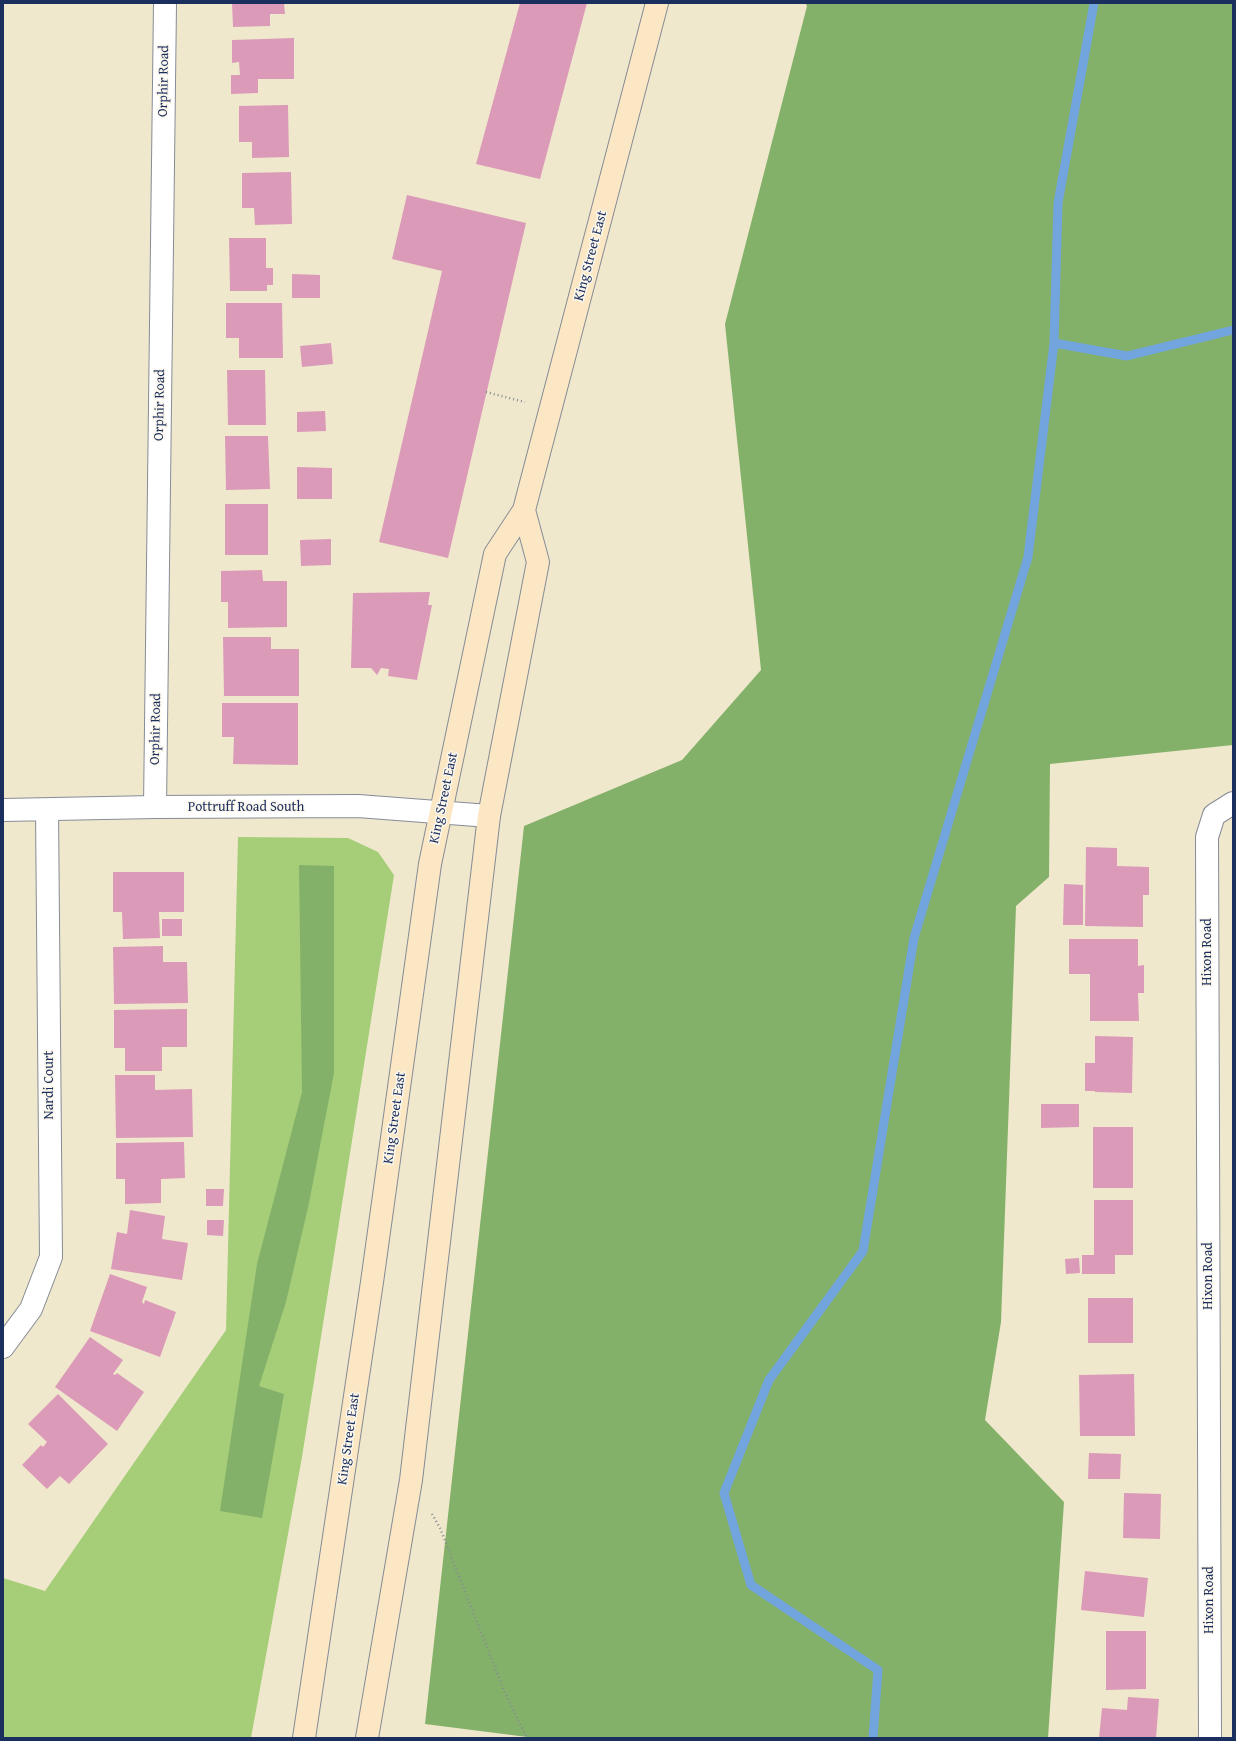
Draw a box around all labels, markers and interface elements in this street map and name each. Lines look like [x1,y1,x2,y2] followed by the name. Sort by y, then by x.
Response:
[155,45,173,117] street label: Orphir Road
[571,209,611,303] street label: King Street East
[151,369,169,441] street label: Orphir Road
[147,693,165,765] street label: Orphir Road
[426,751,462,845] street label: King Street East
[188,799,304,815] street label: Pottruff Road South
[1199,918,1215,986] street label: Hixon Road
[41,1051,57,1119] street label: Nardi Court
[380,1071,410,1165] street label: King Street East
[1200,1242,1216,1310] street label: Hixon Road
[334,1392,364,1486] street label: King Street East
[1201,1566,1217,1634] street label: Hixon Road

